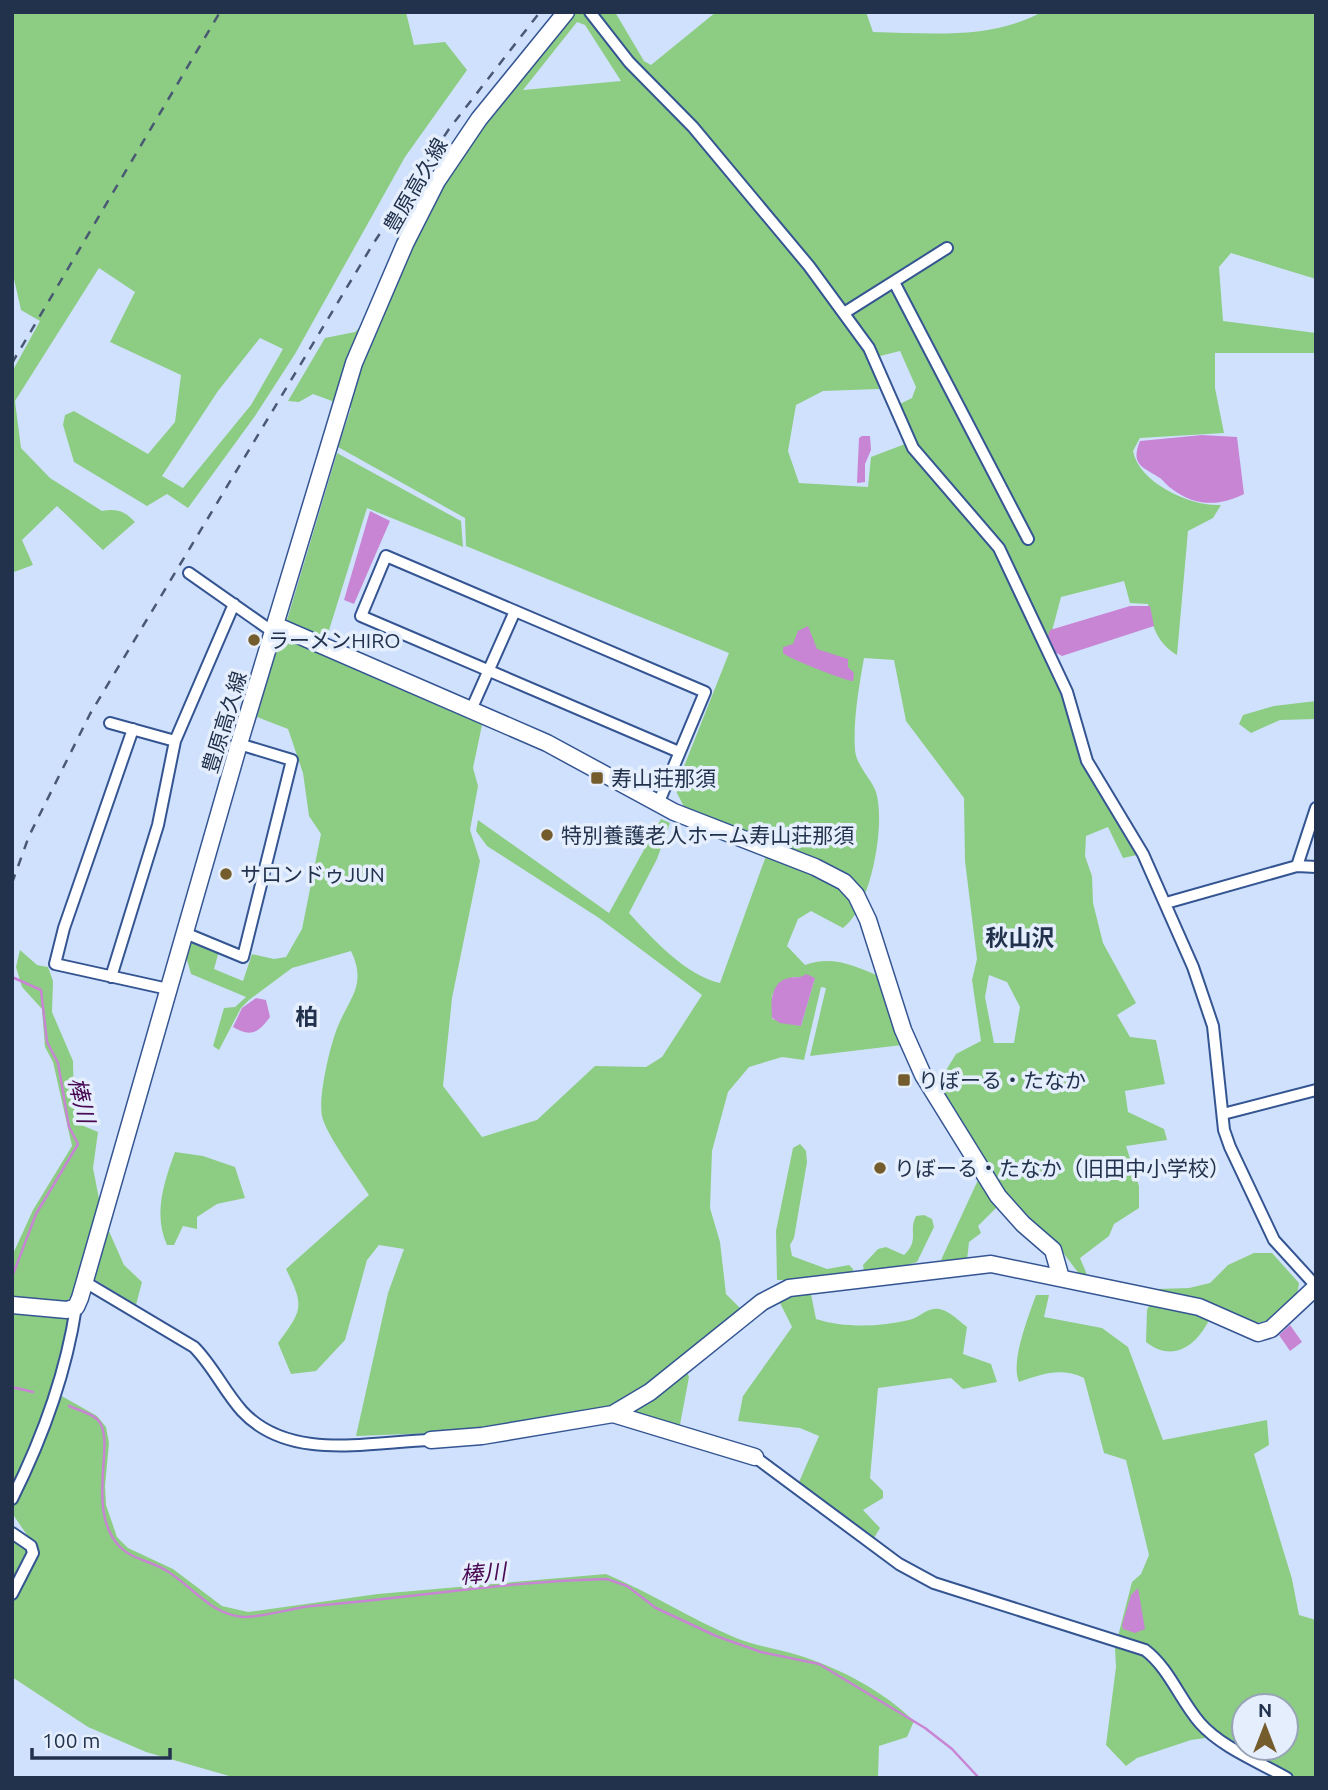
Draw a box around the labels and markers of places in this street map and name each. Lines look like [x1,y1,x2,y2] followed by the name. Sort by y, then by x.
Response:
[268,628,401,652] place label: ラーメンHIRO
[246,632,262,648] marker: ラーメンHIRO
[611,766,716,790] place label: 寿山荘那須
[589,770,605,786] marker: 寿山荘那須
[561,823,854,847] place label: 特別養護老人ホーム寿山荘那須
[539,827,555,843] marker: 特別養護老人ホーム寿山荘那須
[240,862,385,886] place label: サロンドゥJUN
[218,866,234,882] marker: サロンドゥJUN
[918,1068,1086,1092] place label: りぼーる・たなか
[896,1072,912,1088] marker: りぼーる・たなか
[894,1156,1230,1180] place label: りぼーる・たなか（旧田中小学校）
[872,1160,888,1176] marker: りぼーる・たなか（旧田中小学校）

